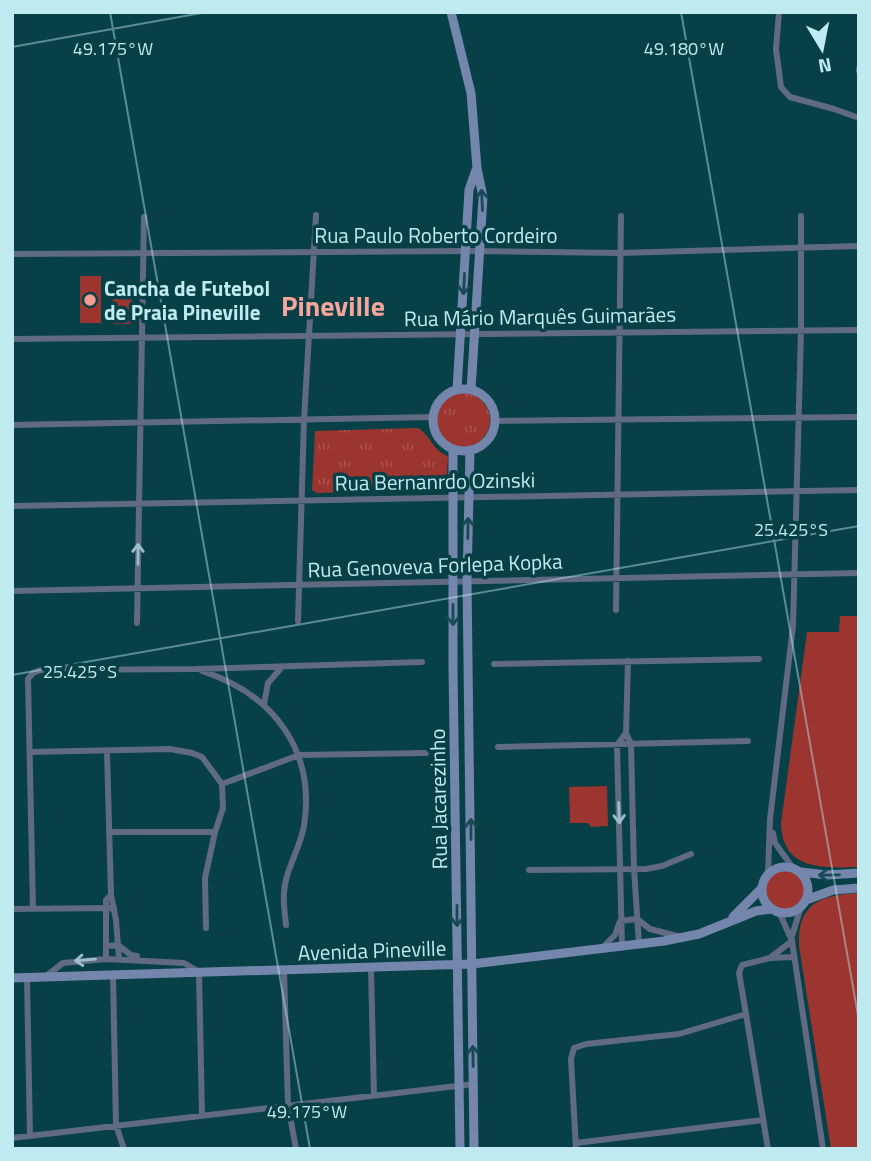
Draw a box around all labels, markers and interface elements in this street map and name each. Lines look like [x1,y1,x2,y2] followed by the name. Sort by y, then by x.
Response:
[787,14,857,84] north arrow
[73,35,153,62] text: 49.175°W
[644,35,724,62] text: 49.180°W
[816,51,834,82] text: N
[475,189,488,212] one-way arrow
[314,219,558,251] street label: Rua Paulo Roberto Cordeiro
[104,272,270,328] place label: Cancha de Futebol de Praia Pineville
[457,272,470,295] one-way arrow
[281,284,385,327] district label: Pineville
[82,292,98,308] marker: Cancha de Futebol de Praia Pineville
[404,298,676,334] street label: Rua Mário Marquês Guimarães
[334,463,536,499] street label: Rua Bernanrdo Ozinski
[461,516,475,539] one-way arrow
[754,516,828,543] text: 25.425°S
[131,543,145,566] one-way arrow
[307,545,564,585] street label: Rua Genoveva Forlepa Kopka
[446,603,460,626] one-way arrow
[43,658,117,685] text: 25.425°S
[421,728,455,870] street label: Rua Jacarezinho
[612,801,626,824] one-way arrow
[464,817,478,840] one-way arrow
[818,868,841,881] one-way arrow
[450,904,464,927] one-way arrow
[297,931,447,969] street label: Avenida Pineville
[74,954,97,967] one-way arrow
[467,1045,480,1068] one-way arrow
[267,1098,347,1125] text: 49.175°W

